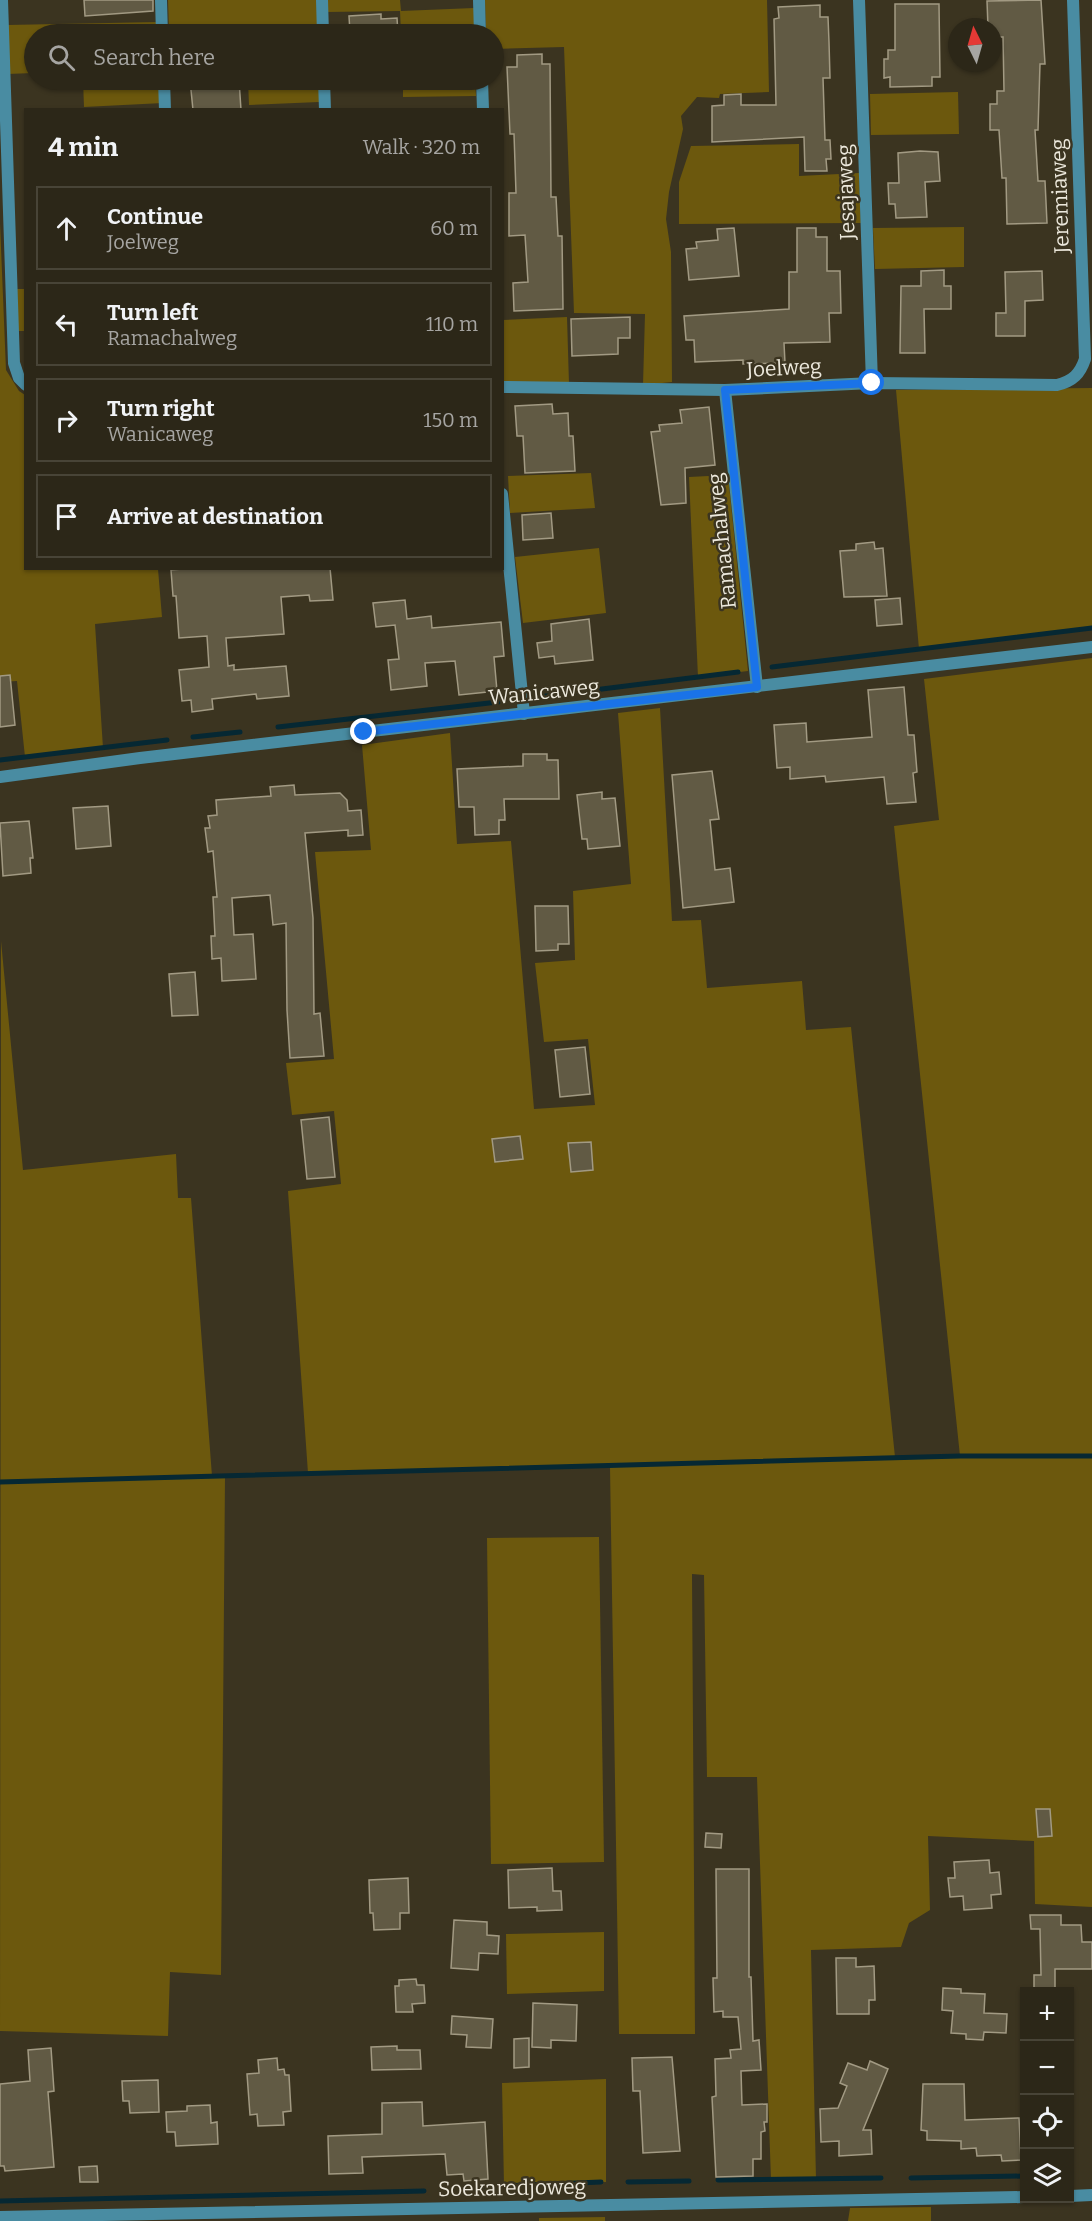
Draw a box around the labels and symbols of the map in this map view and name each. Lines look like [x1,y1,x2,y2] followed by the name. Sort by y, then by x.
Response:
[948,18,1002,72] north arrow
[1045,138,1075,255] street label: Jeremiaweg
[831,143,861,241] street label: Jesajaweg
[745,353,823,383] street label: Joelweg
[858,369,884,395] route start
[702,471,742,610] street label: Ramachalweg
[487,673,601,711] street label: Wanicaweg
[350,718,376,744] route end
[438,2174,587,2202] street label: Soekaredjoweg

